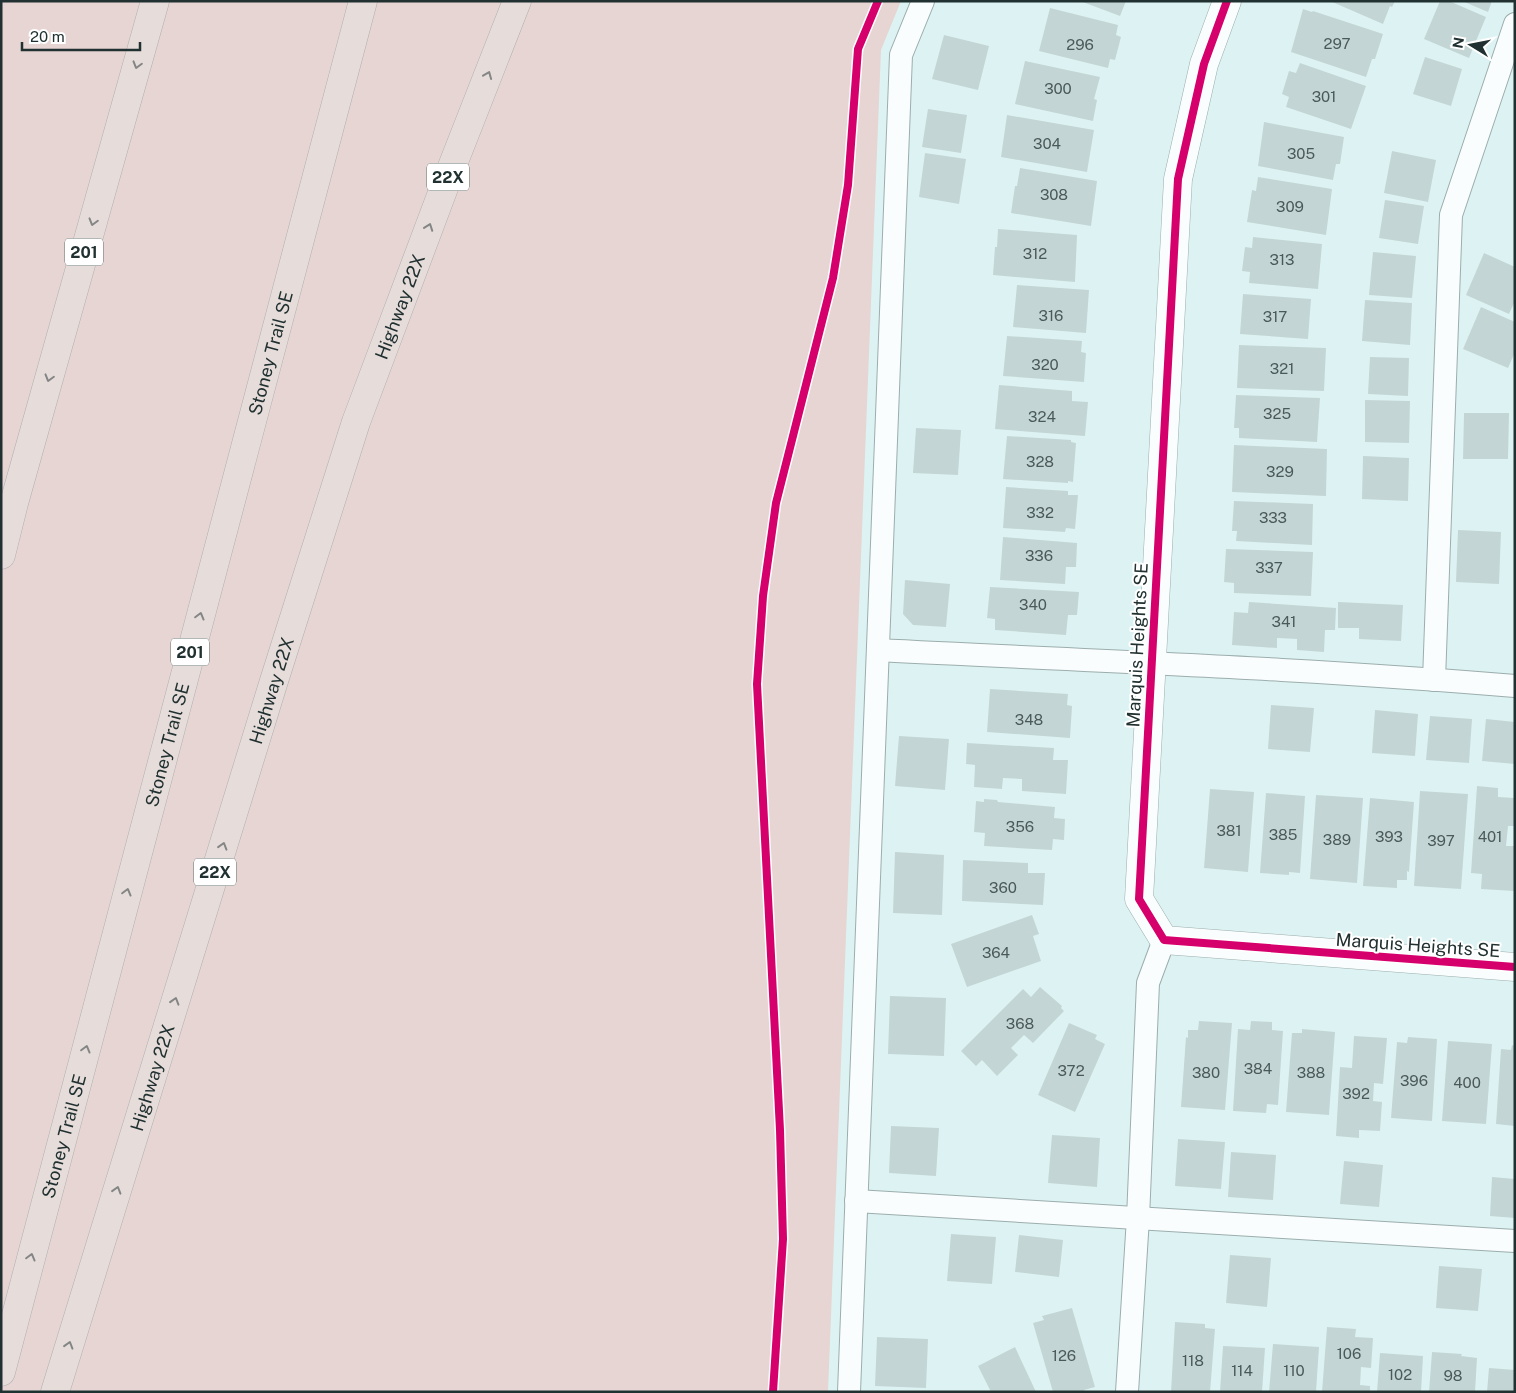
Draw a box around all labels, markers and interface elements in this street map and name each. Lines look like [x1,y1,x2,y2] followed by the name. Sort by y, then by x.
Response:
[22,20,140,52] scale bar
[1446,20,1496,70] north arrow
[30,28,65,45] text: 20 m
[1323,35,1351,52] house number: 297
[1066,36,1094,53] house number: 296
[1449,36,1467,50] text: N
[132,60,142,69] one-way arrow
[482,71,492,80] one-way arrow
[1044,80,1072,97] house number: 300
[1312,88,1336,105] house number: 301
[1033,135,1061,152] house number: 304
[1287,145,1315,162] house number: 305
[427,163,469,190] road number: 22X
[1040,186,1068,203] house number: 308
[1276,198,1304,215] house number: 309
[88,217,99,226] one-way arrow
[423,223,433,232] one-way arrow
[65,238,103,266] road number: 201
[1023,245,1047,262] house number: 312
[370,251,429,362] street label: Highway 22X
[1269,251,1295,268] house number: 313
[244,289,297,417] street label: Stoney Trail SE
[1039,307,1063,324] house number: 316
[1263,308,1287,325] house number: 317
[1031,356,1059,373] house number: 320
[1270,360,1294,377] house number: 321
[44,374,55,382] one-way arrow
[1263,405,1291,422] house number: 325
[1028,408,1056,425] house number: 324
[1026,453,1054,470] house number: 328
[1266,463,1294,480] house number: 329
[1026,504,1054,521] house number: 332
[1259,509,1287,526] house number: 333
[1025,547,1053,564] house number: 336
[1255,559,1283,576] house number: 337
[1122,562,1152,728] street label: Marquis Heights SE
[1019,596,1047,613] house number: 340
[194,612,205,621] one-way arrow
[1272,613,1296,630] house number: 341
[245,634,298,747] street label: Highway 22X
[171,638,209,666] road number: 201
[140,680,193,809] street label: Stoney Trail SE
[1015,711,1043,728] house number: 348
[1006,818,1034,835] house number: 356
[1216,822,1242,839] house number: 381
[1269,826,1297,843] house number: 385
[1375,828,1403,845] house number: 393
[1478,828,1502,845] house number: 401
[1323,831,1351,848] house number: 389
[1427,832,1455,849] house number: 397
[217,842,227,850] one-way arrow
[194,859,236,886] road number: 22X
[989,879,1017,896] house number: 360
[121,887,132,896] one-way arrow
[1335,929,1501,961] street label: Marquis Heights SE
[982,944,1010,961] house number: 364
[169,997,179,1006] one-way arrow
[1006,1015,1034,1032] house number: 368
[125,1022,178,1134] street label: Highway 22X
[80,1045,90,1054] one-way arrow
[1244,1060,1272,1077] house number: 384
[1057,1062,1085,1079] house number: 372
[1192,1064,1220,1081] house number: 380
[1297,1064,1325,1081] house number: 388
[37,1072,90,1200] street label: Stoney Trail SE
[1400,1072,1428,1089] house number: 396
[1453,1074,1481,1091] house number: 400
[1342,1085,1370,1102] house number: 392
[111,1186,121,1194] one-way arrow
[25,1253,35,1261] one-way arrow
[63,1341,73,1350] one-way arrow
[1337,1345,1361,1362] house number: 106
[1052,1347,1076,1364] house number: 126
[1182,1352,1204,1369] house number: 118
[1231,1362,1253,1379] house number: 114
[1283,1362,1305,1379] house number: 110
[1388,1366,1412,1383] house number: 102
[1444,1367,1462,1384] house number: 98

